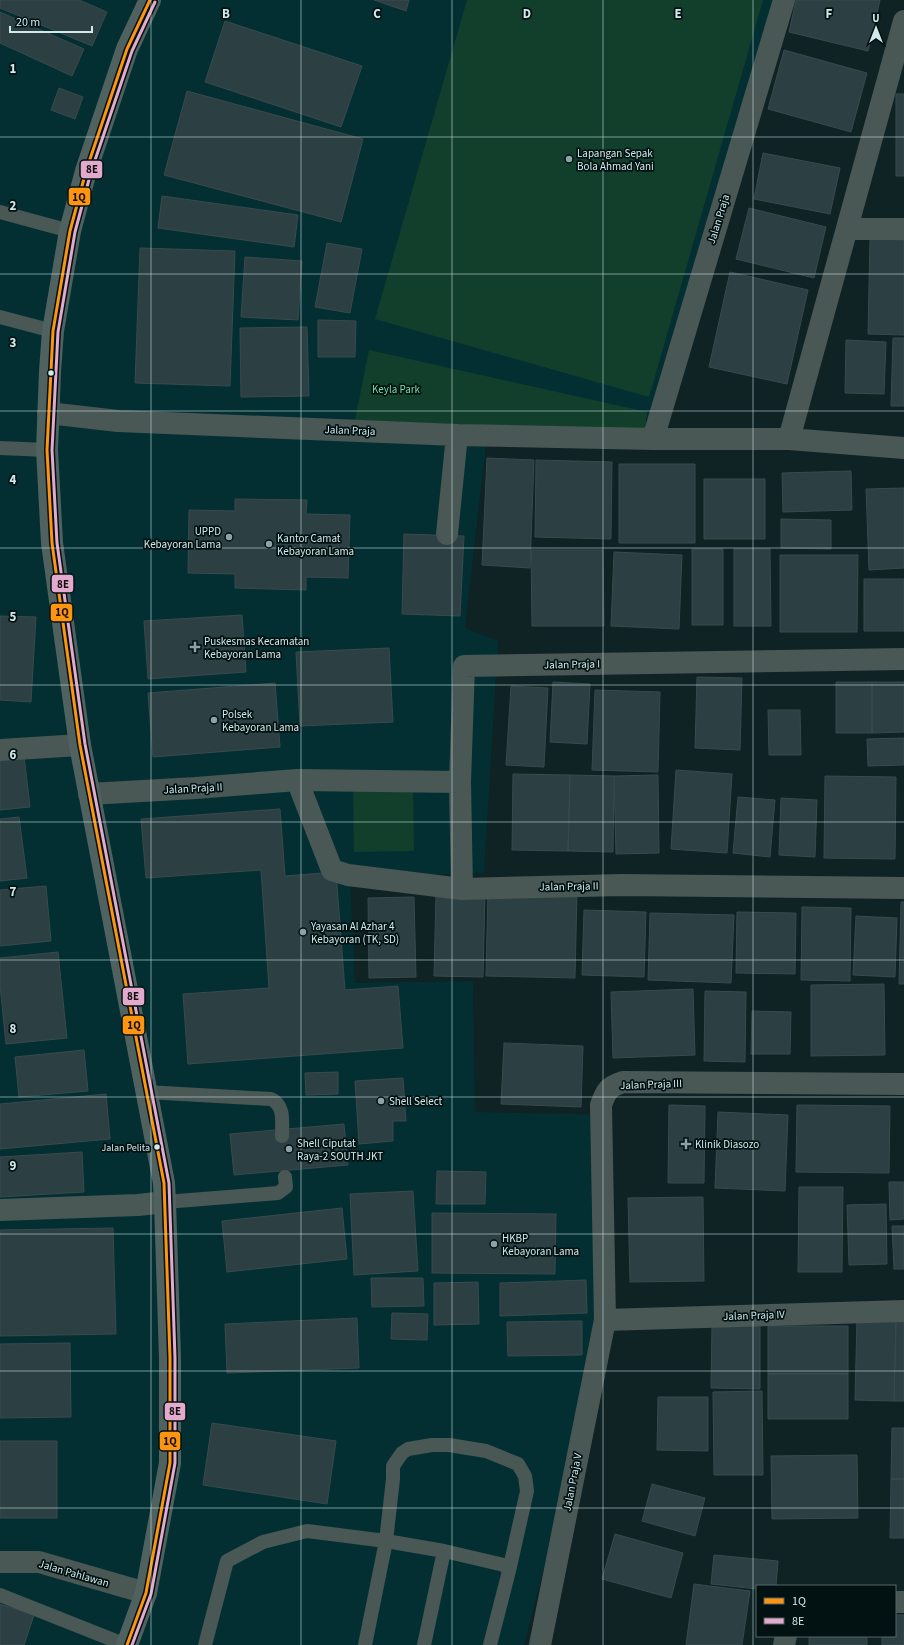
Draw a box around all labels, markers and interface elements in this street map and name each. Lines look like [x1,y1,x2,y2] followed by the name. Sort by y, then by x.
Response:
[222,5,230,23] text: B
[373,5,381,23] text: C
[523,5,531,23] text: D
[674,5,682,23] text: E
[826,5,833,23] text: F
[10,8,92,34] scale bar
[856,8,896,48] north arrow
[872,11,880,26] text: U
[16,14,40,31] text: 20 m
[10,60,17,78] text: 1
[577,146,654,174] place label: Lapangan Sepak Bola Ahmad Yani
[564,154,574,164] marker: Lapangan Sepak Bola Ahmad Yani
[80,160,103,179] line badge: 8E
[86,162,98,177] text: 8E
[68,187,91,206] line badge: 1Q
[72,190,86,205] text: 1Q
[704,193,733,246] street label: Jalan Praja
[10,197,17,215] text: 2
[10,334,17,352] text: 3
[46,368,56,378] unlabelled marker
[372,382,421,397] park label: Keyla Park
[324,422,376,439] street label: Jalan Praja
[10,471,17,489] text: 4
[144,524,221,552] place label: UPPD Kebayoran Lama
[277,531,354,559] place label: Kantor Camat Kebayoran Lama
[224,532,234,542] marker: UPPD Kebayoran Lama
[264,539,274,549] marker: Kantor Camat Kebayoran Lama
[51,574,74,593] line badge: 8E
[57,577,69,592] text: 8E
[50,603,73,622] line badge: 1Q
[55,605,69,620] text: 1Q
[10,608,17,626] text: 5
[204,634,309,662] place label: Puskesmas Kecamatan Kebayoran Lama
[189,641,201,653] marker: Puskesmas Kecamatan Kebayoran Lama
[544,657,600,672] street label: Jalan Praja I
[222,707,299,735] place label: Polsek Kebayoran Lama
[209,715,219,725] marker: Polsek Kebayoran Lama
[10,746,17,764] text: 6
[163,779,223,798] street label: Jalan Praja II
[539,878,599,895] street label: Jalan Praja II
[10,883,17,901] text: 7
[310,919,399,947] place label: Yayasan Al Azhar 4 Kebayoran (TK, SD)
[298,927,308,937] marker: Yayasan Al Azhar 4 Kebayoran (TK, SD)
[122,987,145,1006] line badge: 8E
[127,989,139,1004] text: 8E
[122,1015,145,1035] line badge: 1Q
[127,1018,141,1033] text: 1Q
[10,1020,17,1038] text: 8
[620,1076,682,1093] street label: Jalan Praja III
[389,1094,443,1109] place label: Shell Select
[376,1096,386,1106] marker: Shell Select
[297,1136,383,1164] place label: Shell Ciputat Raya-2 SOUTH JKT
[695,1137,759,1152] place label: Klinik Diasozo
[680,1138,692,1150] marker: Klinik Diasozo
[102,1141,150,1155] place label: Jalan Pelita
[152,1142,162,1152] marker: Jalan Pelita
[284,1144,294,1154] marker: Shell Ciputat Raya-2 SOUTH JKT
[10,1157,17,1175] text: 9
[502,1231,579,1259] place label: HKBP Kebayoran Lama
[489,1239,499,1249] marker: HKBP Kebayoran Lama
[723,1307,785,1324] street label: Jalan Praja IV
[164,1402,186,1421] line badge: 8E
[169,1404,181,1419] text: 8E
[159,1431,181,1451] line badge: 1Q
[163,1434,177,1449] text: 1Q
[560,1451,586,1512] street label: Jalan Praja V
[37,1556,111,1591] street label: Jalan Pahlawan
[756,1585,896,1637] legend
[792,1593,806,1610] text: 1Q
[792,1613,804,1630] text: 8E

